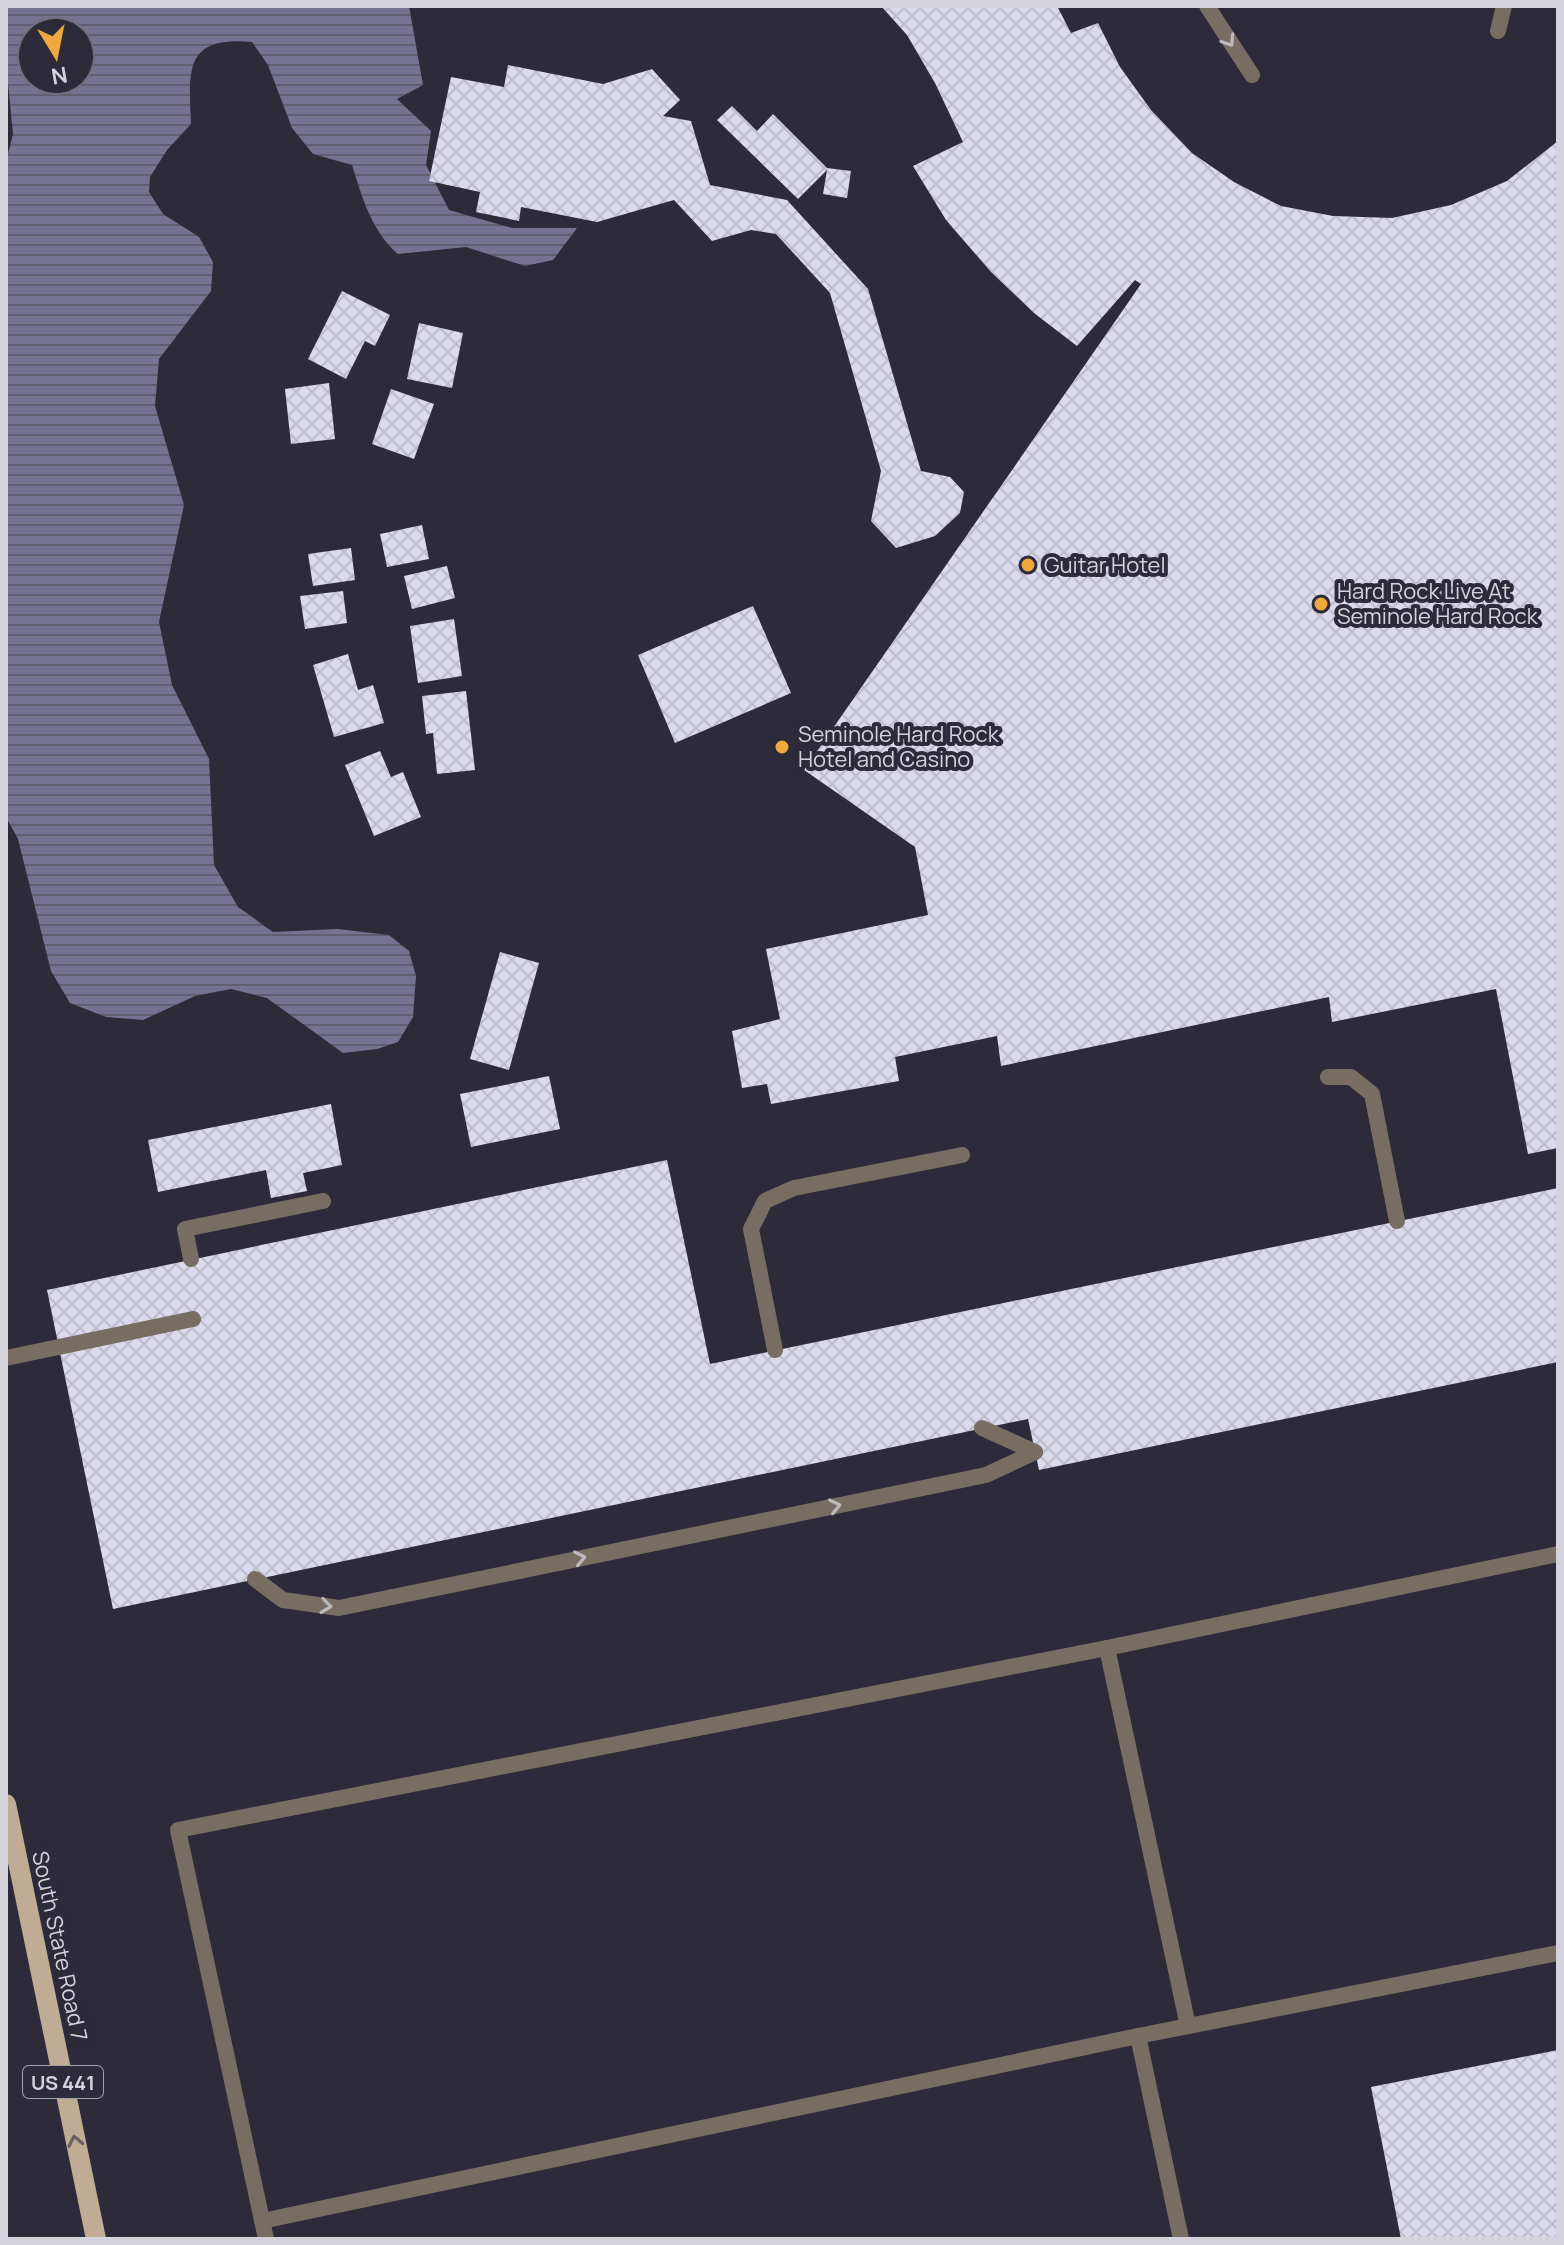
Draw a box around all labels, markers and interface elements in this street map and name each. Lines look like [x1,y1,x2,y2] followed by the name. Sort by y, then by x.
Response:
[16,16,96,96] north arrow
[1220,32,1235,47] one-way arrow
[49,60,70,92] text: N
[1044,550,1166,580] place label: Guitar Hotel
[1019,556,1037,574] marker: Guitar Hotel
[1337,576,1539,631] place label: Hard Rock Live At Seminole Hard Rock
[1312,595,1330,613] marker: Hard Rock Live At Seminole Hard Rock
[798,719,1000,774] place label: Seminole Hard Rock Hotel and Casino
[773,738,791,756] marker: Seminole Hard Rock Hotel and Casino
[828,1498,841,1515] one-way arrow
[573,1550,587,1567] one-way arrow
[319,1597,332,1614] one-way arrow
[25,1848,95,2044] street label: South State Road 7
[23,2066,103,2098] road number: US 441
[68,2135,85,2148] one-way arrow

